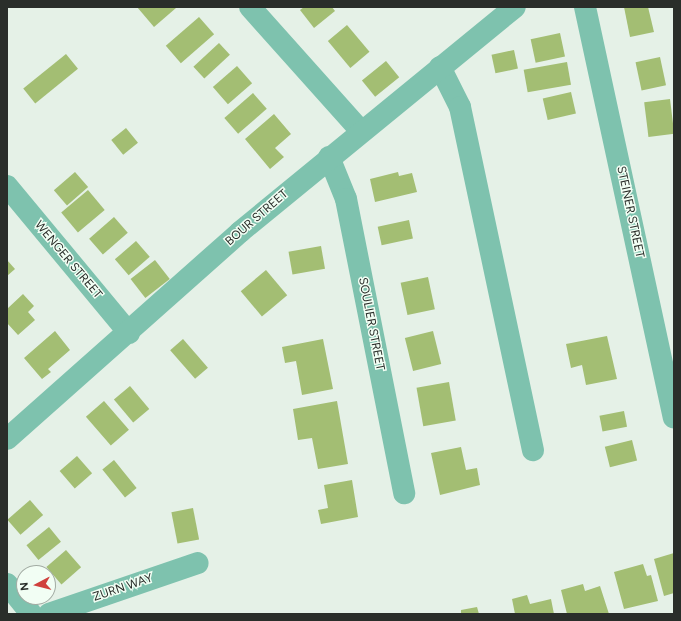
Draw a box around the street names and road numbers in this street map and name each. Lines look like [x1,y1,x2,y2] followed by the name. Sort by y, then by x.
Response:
[613,165,647,259] street label: STEINER STREET
[223,187,291,249] street label: BOUR STREET
[31,218,105,302] street label: WENGER STREET
[355,276,387,372] street label: SOULIER STREET
[91,571,155,605] street label: ZURN WAY

